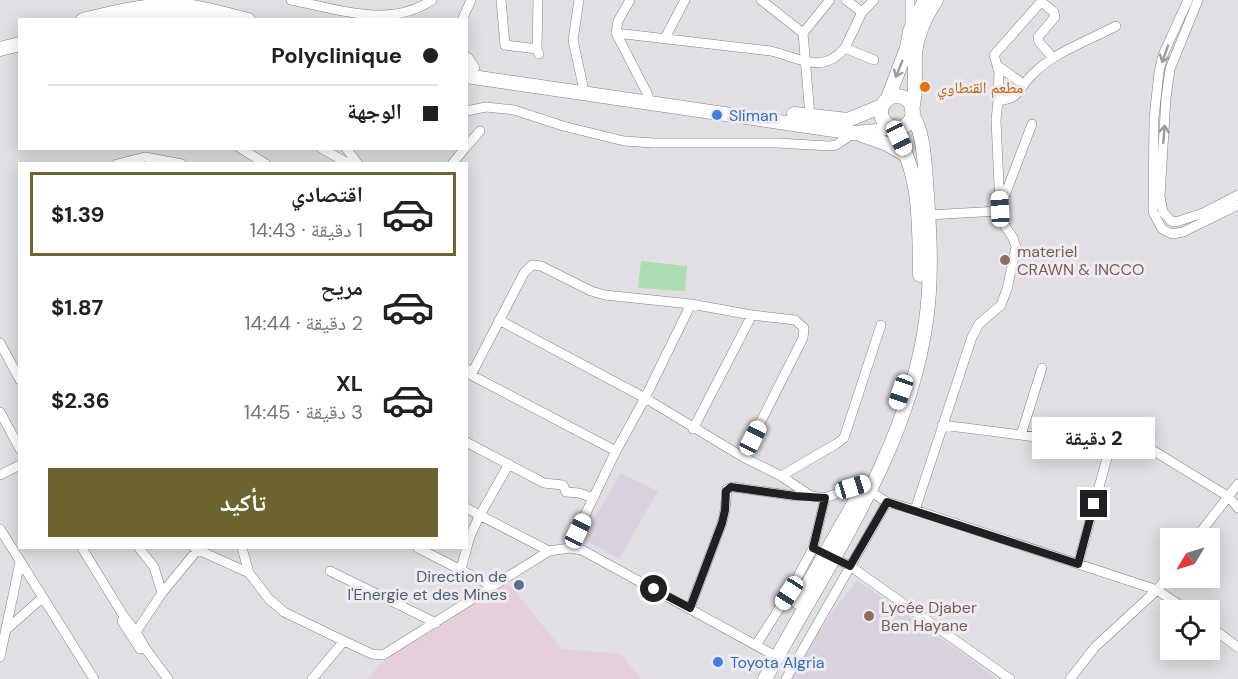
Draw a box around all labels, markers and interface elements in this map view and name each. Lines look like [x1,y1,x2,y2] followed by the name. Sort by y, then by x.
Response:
[271,41,402,70] text: Polyclinique
[1159,44,1170,63] one-way arrow
[893,59,904,78] one-way arrow
[937,77,1023,100] place label: مطعم القنطاوي
[918,80,932,94] marker: مطعم القنطاوي
[347,97,402,126] text: الوجهة
[729,105,778,126] place label: Sliman
[710,108,724,122] marker: Sliman
[883,118,915,158] car
[1158,125,1169,145] one-way arrow
[291,180,363,209] text: اقتصادي
[381,187,435,241] icon: car
[990,191,1010,227] car
[51,200,105,229] text: $1.39
[250,217,363,243] text: 1 دقيقة · 14:43
[1017,241,1144,280] place label: materiel CRAWN & INCCO
[998,253,1012,267] marker: materiel CRAWN & INCCO
[320,273,363,302] text: مريح
[381,280,435,334] icon: car
[51,293,103,322] text: $1.87
[244,310,363,336] text: 2 دقيقة · 14:44
[336,369,363,398] text: XL
[887,372,915,412] car
[381,373,435,427] icon: car
[51,386,110,415] text: $2.36
[244,399,363,425] text: 3 دقيقة · 14:45
[1032,417,1156,459] callout: 2 دقيقة
[737,418,769,458] car
[1064,425,1123,451] text: 2 دقيقة
[48,468,438,537] button: تأكيد
[833,473,873,501] car
[1080,490,1107,517] route end
[562,511,594,551] car
[1160,528,1220,588] north arrow
[1160,528,1220,660] map controls
[347,566,507,605] place label: Direction de l'Energie et des Mines
[772,573,806,613] car
[640,575,667,602] route start
[512,578,526,592] marker: Direction de l'Energie et des Mines
[881,597,977,636] place label: Lycée Djaber Ben Hayane
[1160,600,1220,660] button: locate
[862,609,876,623] marker: Lycée Djaber Ben Hayane
[730,652,825,673] place label: Toyota Algria
[711,655,725,669] marker: Toyota Algria

